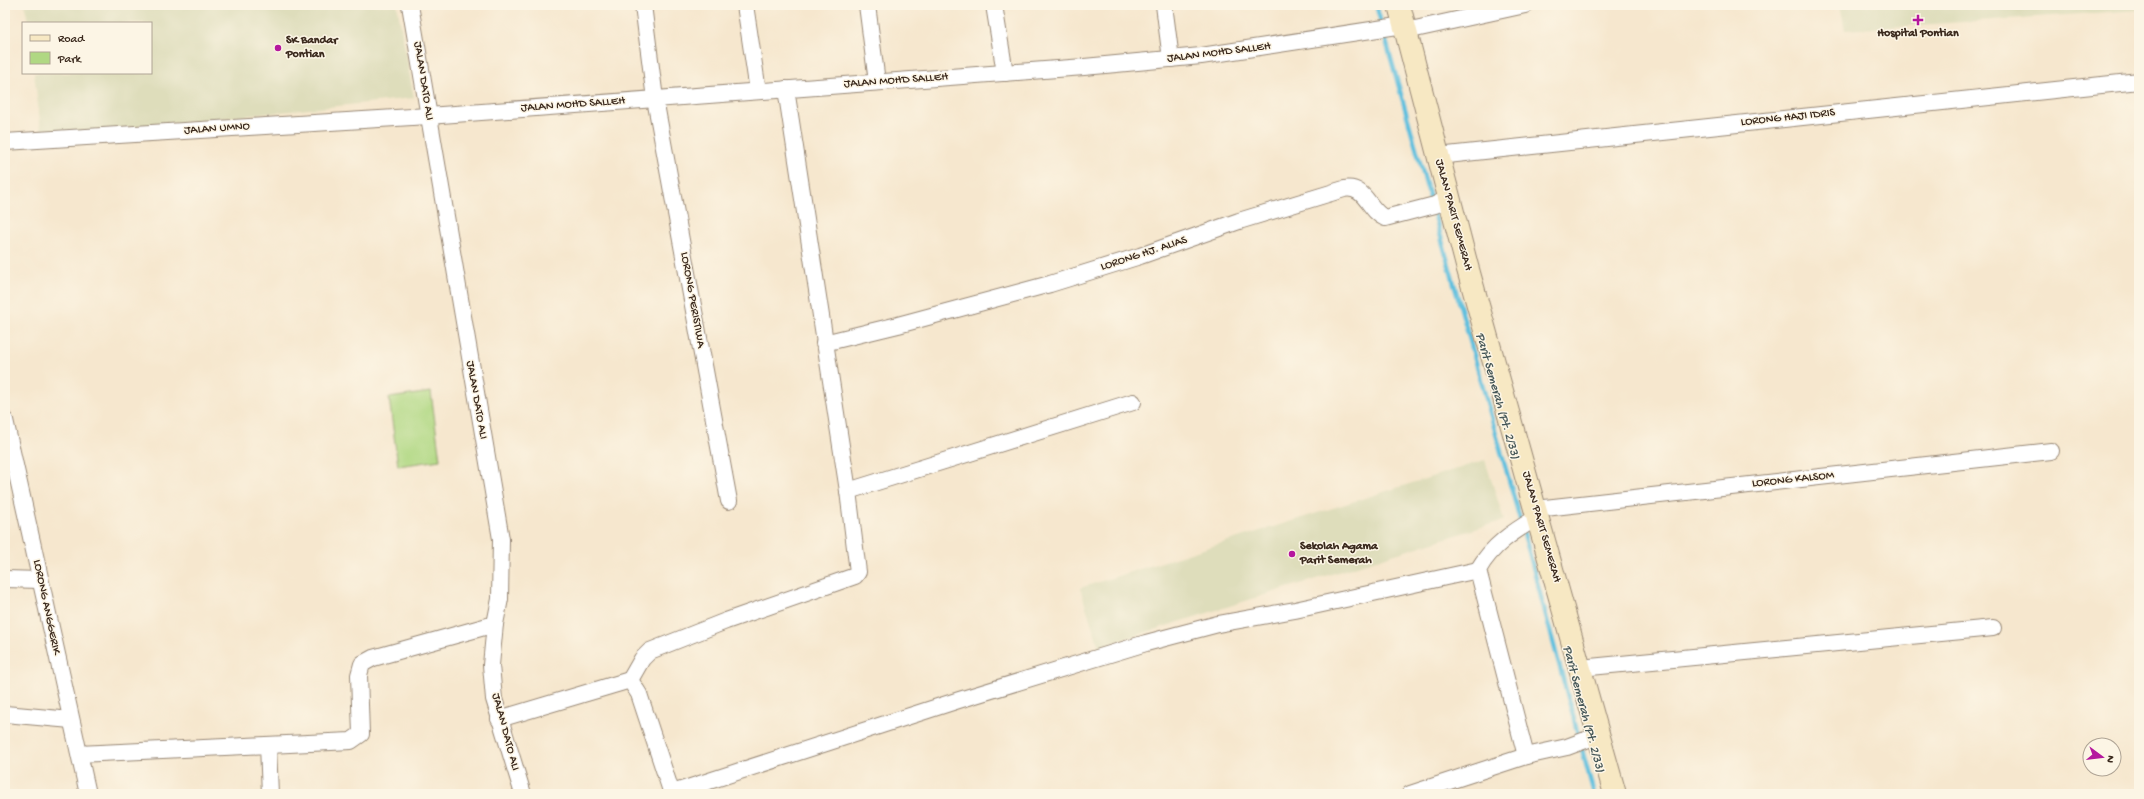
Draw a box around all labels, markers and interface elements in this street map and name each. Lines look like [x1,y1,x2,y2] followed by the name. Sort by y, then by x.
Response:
[1912,14,1924,26] marker: Hospital Pontian
[22,22,152,74] legend
[1877,27,1959,41] place label: Hospital Pontian
[58,33,85,47] text: Road
[285,34,339,62] place label: SK Bandar Pontian
[1166,40,1272,66] street label: JALAN MOHD SALLEH
[410,41,436,121] street label: JALAN DATO ALI
[273,43,283,53] marker: SK Bandar Pontian
[57,53,83,67] text: Park
[843,70,949,92] street label: JALAN MOHD SALLEH
[520,94,626,116] street label: JALAN MOHD SALLEH
[1740,106,1836,130] street label: LORONG HAJI IDRIS
[184,120,250,138] street label: JALAN UMNO
[1431,158,1475,272] street label: JALAN PARIT SEMERAH
[1099,233,1189,275] street label: LORONG HJ. ALIAS
[677,251,707,350] street label: LORONG PERISTIWA
[1472,331,1522,461] water label: Parit Semerah (Pt. 2/33)
[462,360,490,440] street label: JALAN DATO ALI
[1751,469,1835,491] street label: LORONG KALSOM
[1518,470,1564,584] street label: JALAN PARIT SEMERAH
[1299,540,1379,568] place label: Sekolah Agama Parit Semerah
[1287,549,1297,559] marker: Sekolah Agama Parit Semerah
[29,558,63,657] street label: LORONG ANGGERIK
[1559,644,1607,774] water label: Parit Semerah (Pt. 2/33)
[488,692,522,772] street label: JALAN DATO ALI
[2082,737,2122,777] north arrow
[2103,754,2116,764] text: N

